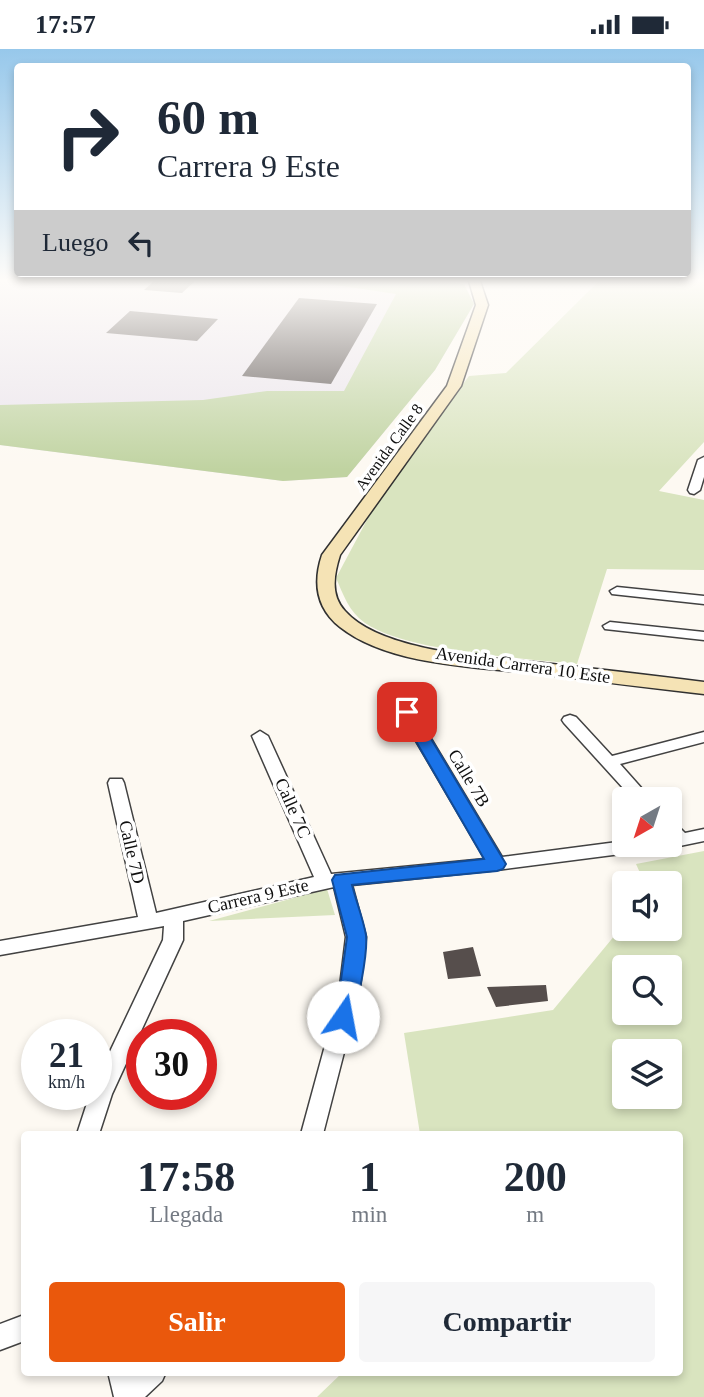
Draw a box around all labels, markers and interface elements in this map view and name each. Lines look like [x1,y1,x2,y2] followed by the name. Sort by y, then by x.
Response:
[35,10,96,39] text: 17:57
[157,90,259,145] text: 60 m
[42,91,133,182] icon: right
[157,148,340,184] text: Carrera 9 Este
[122,224,160,262] icon: left
[42,228,108,257] text: Luego
[352,400,426,494] street label: Avenida Calle 8
[434,643,612,687] street label: Avenida Carrera 10 Este
[377,682,437,742] pin
[388,693,426,731] icon: arrive
[444,746,494,810] street label: Calle 7B
[271,775,315,841] street label: Calle 7C
[612,787,682,857] north arrow
[612,787,682,1109] map controls
[115,818,149,886] street label: Calle 7D
[612,871,682,941] button: sound
[206,875,310,917] street label: Carrera 9 Este
[612,955,682,1025] button: search
[306,980,380,1054] position arrow
[126,1019,217,1110] speed limit sign: 30
[49,1036,84,1075] text: 21
[612,1039,682,1109] button: layers
[48,1072,85,1092] text: km/h
[137,1154,235,1200] text: 17:58
[359,1154,380,1200] text: 1
[504,1154,567,1200] text: 200
[149,1202,223,1227] text: Llegada
[352,1202,387,1227] text: min
[526,1202,544,1227] text: m
[49,1282,345,1362] button: Salir
[359,1282,655,1362] button: Compartir

